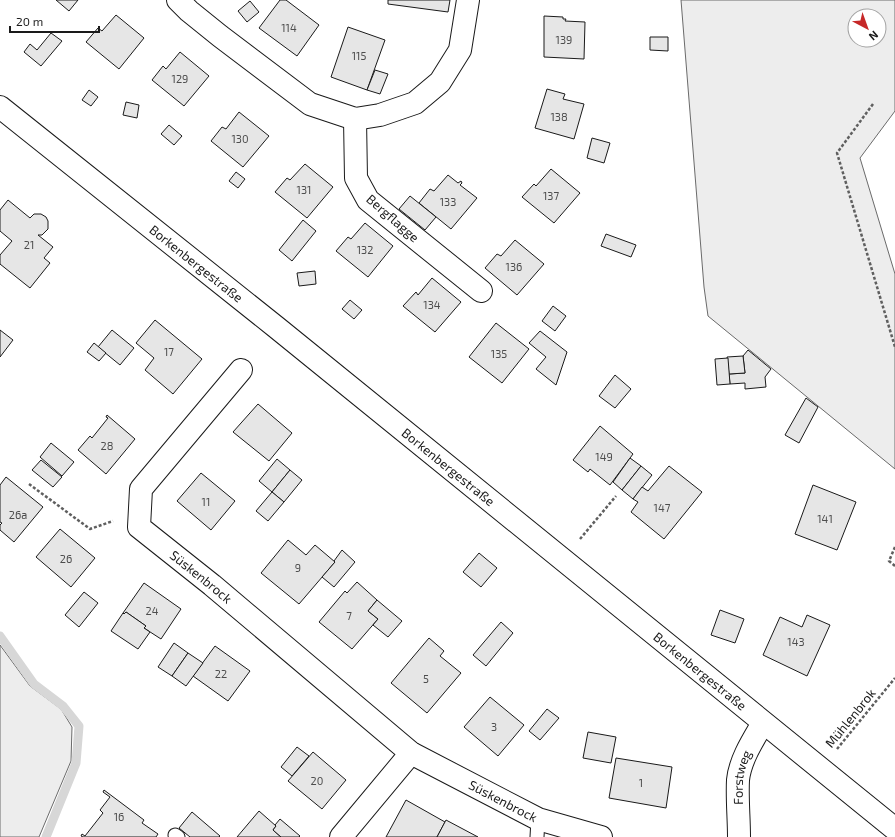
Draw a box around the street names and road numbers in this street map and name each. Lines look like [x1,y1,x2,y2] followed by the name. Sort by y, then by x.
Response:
[363,191,423,245] street label: Bergflagge
[146,221,246,306] street label: Borkenbergestraße
[399,424,498,509] street label: Borkenbergestraße
[167,547,236,607] street label: Süskenbrock
[650,628,750,713] street label: Borkenbergestraße
[821,685,879,751] street label: Mühlenbrok
[730,747,755,805] street label: Forstweg
[466,776,541,825] street label: Süskenbrock

